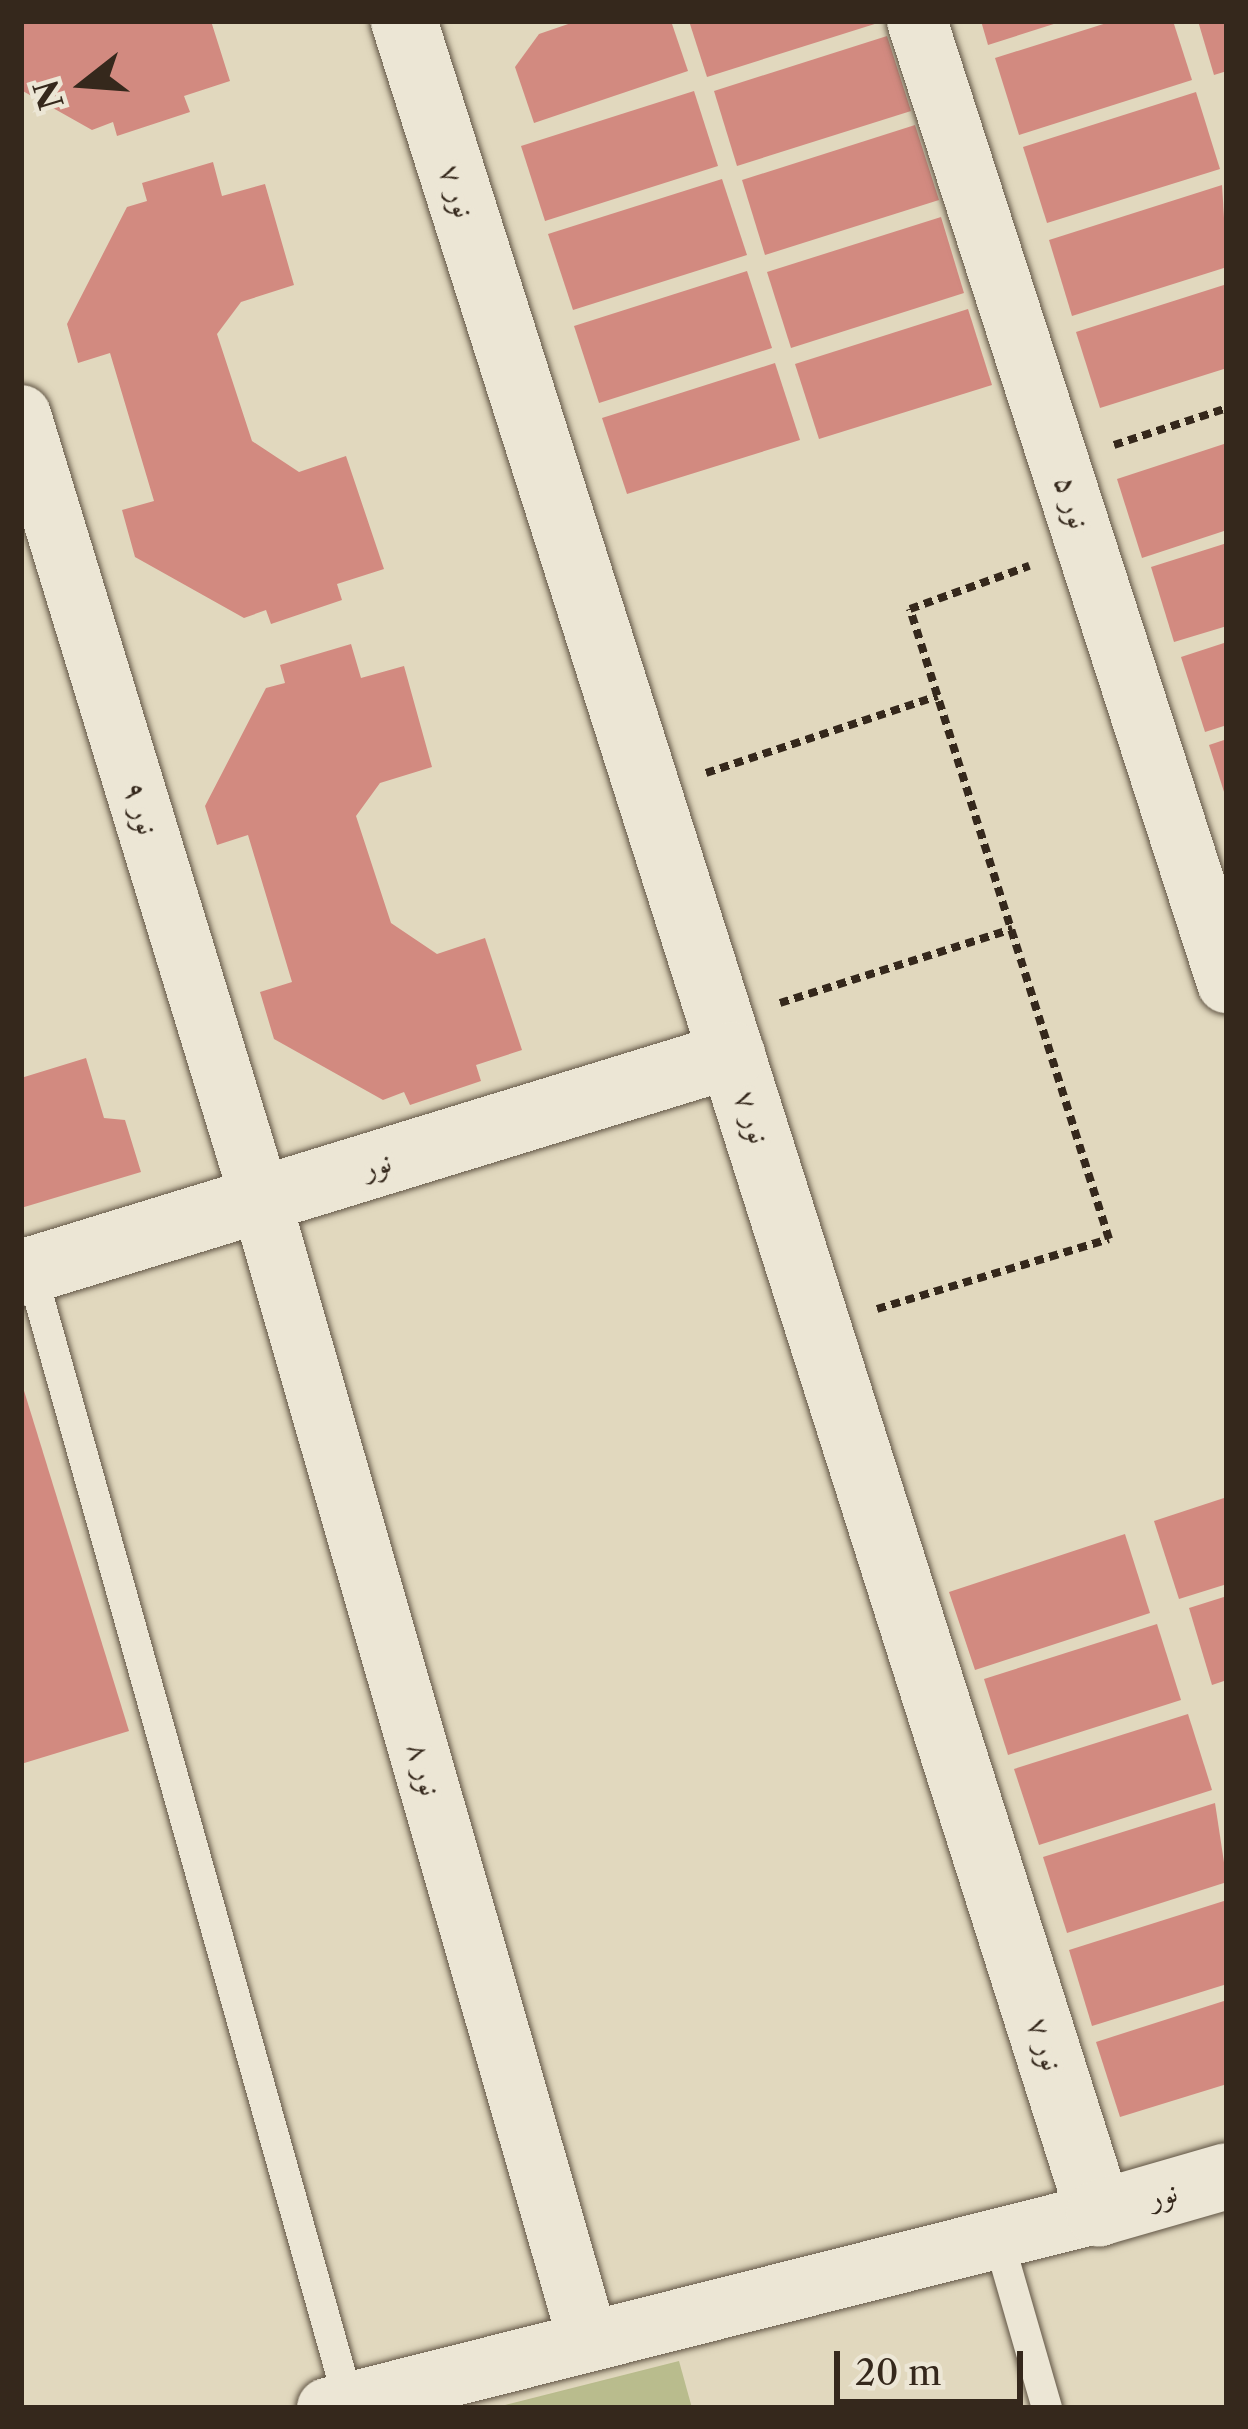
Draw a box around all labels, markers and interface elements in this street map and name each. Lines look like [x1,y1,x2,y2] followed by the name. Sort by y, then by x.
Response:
[24,24,144,144] north arrow
[25,75,73,114] text: N
[432,160,482,222] street label: نور ۷
[1047,471,1097,533] street label: نور ۵
[116,777,166,839] street label: نور ۹
[727,1086,777,1148] street label: نور ۷
[358,1144,396,1186] street label: نور
[399,1738,449,1800] street label: نور ۸
[1020,2013,1070,2075] street label: نور ۷
[1145,2174,1181,2216] street label: نور
[840,2327,1029,2401] scale bar
[855,2350,942,2394] text: 20 m

